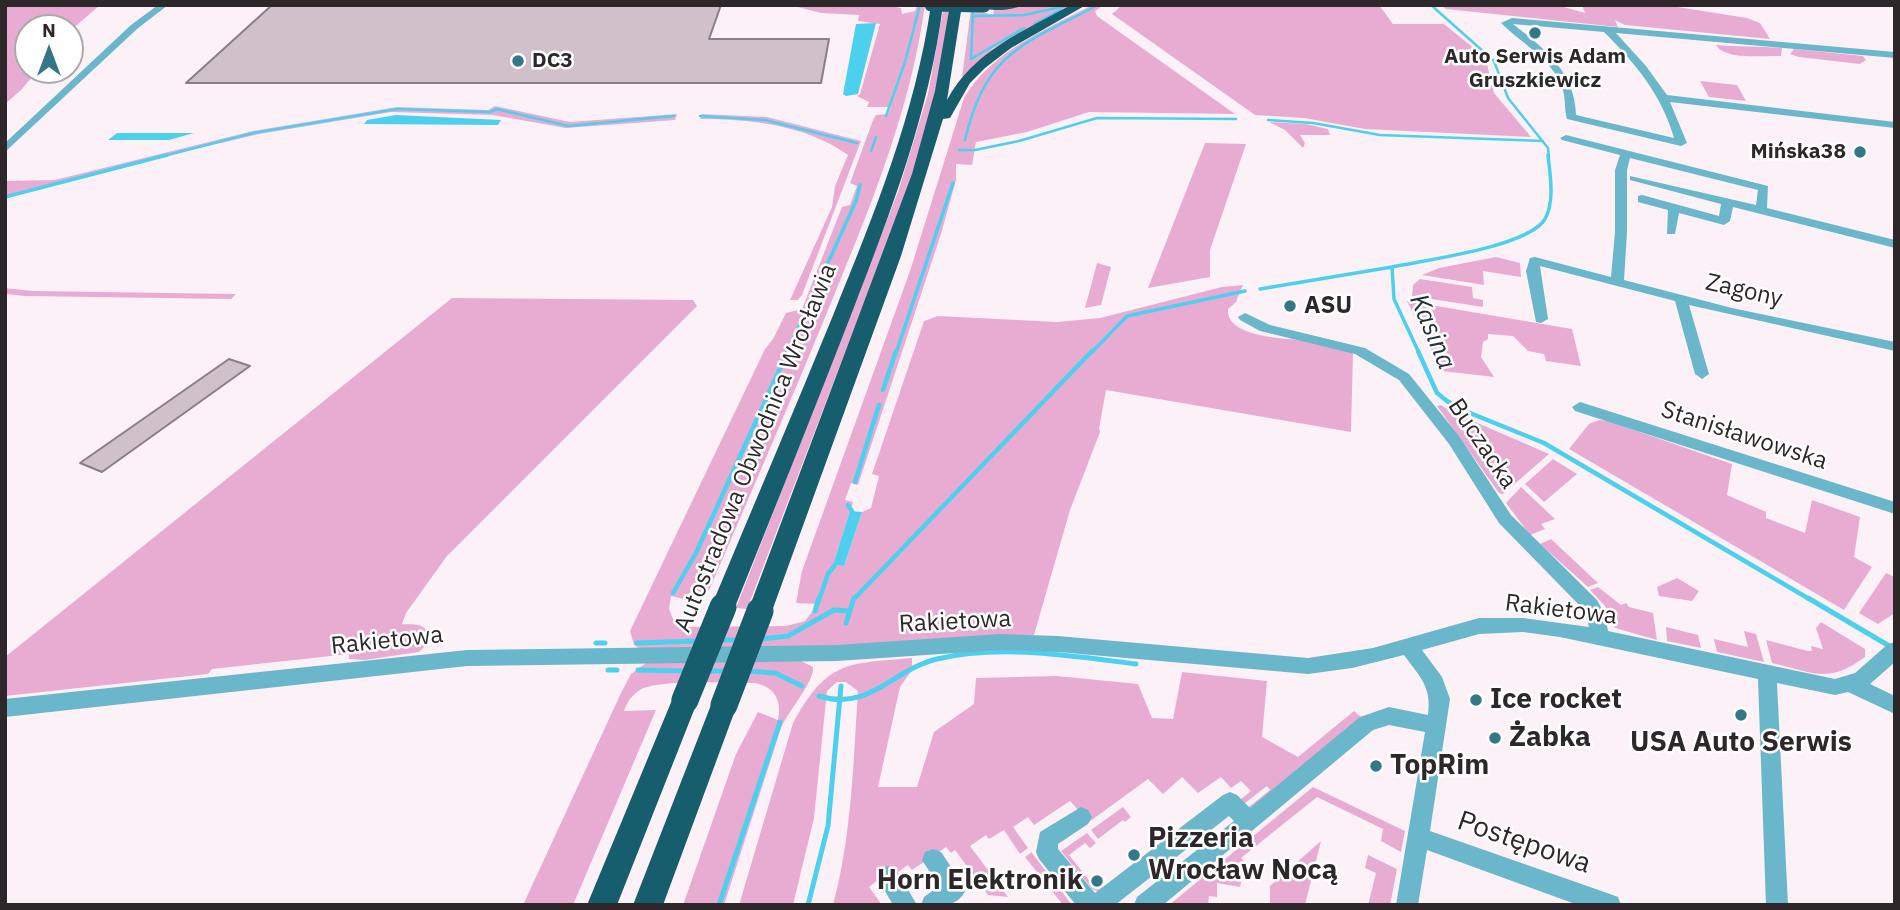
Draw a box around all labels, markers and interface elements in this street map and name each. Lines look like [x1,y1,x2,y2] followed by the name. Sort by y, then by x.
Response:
[14,14,84,84] north arrow
[42,18,56,42] text: N
[1527,25,1543,41] marker: Auto Serwis Adam Gruszkiewicz
[1444,44,1626,94] place label: Auto Serwis Adam Gruszkiewicz
[532,48,573,74] place label: DC3
[510,53,526,69] marker: DC3
[1750,139,1846,165] place label: Mińska38
[1852,144,1868,160] marker: Mińska38
[669,260,843,636] street label: Autostradowa Obwodnica Wrocławia
[1703,268,1785,314] street label: Zagony
[1402,290,1462,374] water label: Kasina
[1304,292,1352,320] place label: ASU
[1282,298,1298,314] marker: ASU
[1441,393,1523,495] street label: Buczacka
[1657,396,1831,476] street label: Stanisławowska
[1503,589,1619,631] street label: Rakietowa
[898,605,1012,639] street label: Rakietowa
[330,621,444,661] street label: Rakietowa
[1490,683,1622,717] place label: Ice rocket
[1468,692,1484,708] marker: Ice rocket
[1733,707,1749,723] marker: USA Auto Serwis
[1509,721,1591,755] place label: Żabka
[1630,726,1852,760] place label: USA Auto Serwis
[1487,730,1503,746] marker: Żabka
[1390,749,1489,783] place label: TopRim
[1368,758,1384,774] marker: TopRim
[1453,805,1595,881] street label: Postępowa
[1148,822,1338,888] place label: Pizzeria Wrocław Nocą
[1126,847,1142,863] marker: Pizzeria Wrocław Nocą
[877,864,1083,898] place label: Horn Elektronik
[1089,873,1105,889] marker: Horn Elektronik

